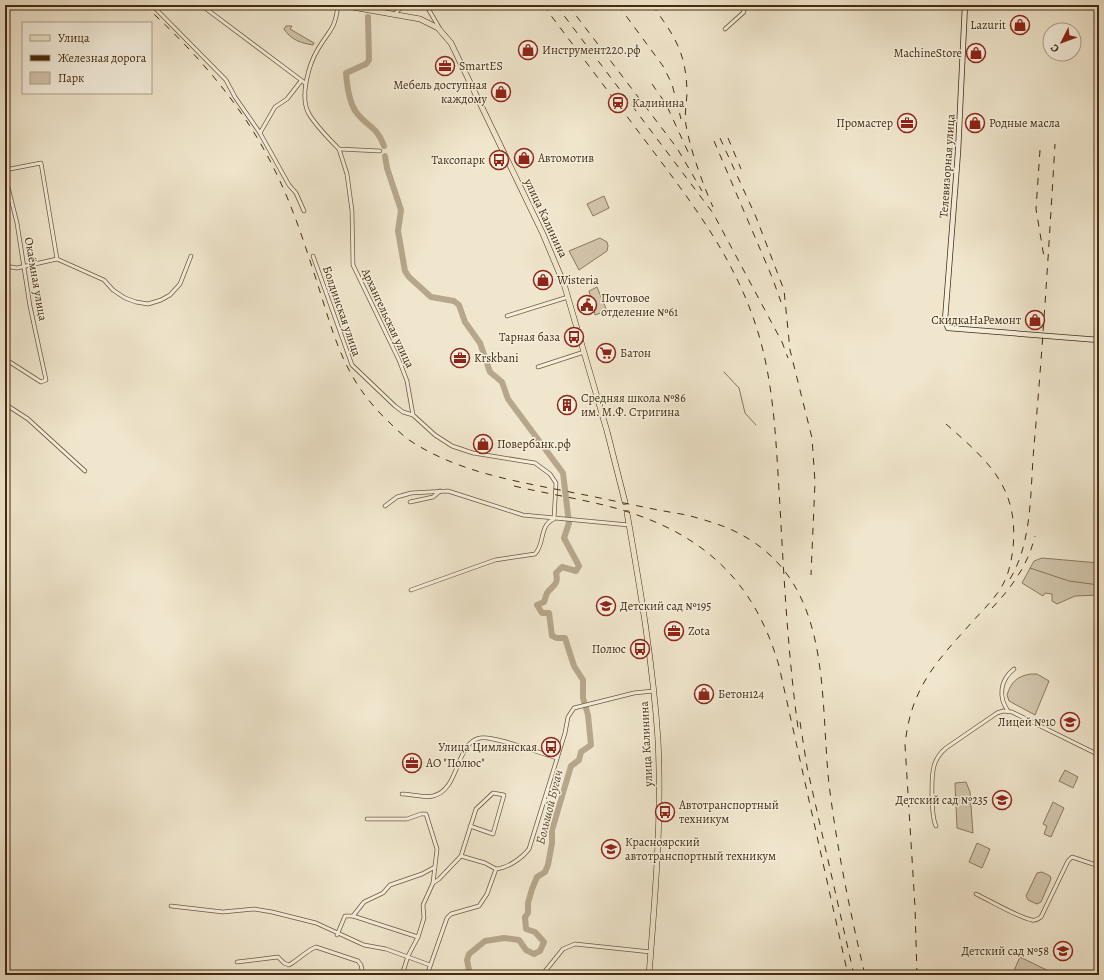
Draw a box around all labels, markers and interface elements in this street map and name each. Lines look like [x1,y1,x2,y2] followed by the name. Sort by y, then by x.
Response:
[1009,14,1031,36] shop icon: Lazurit
[970,17,1006,33] place label: Lazurit
[22,22,152,94] legend
[1042,22,1082,62] north arrow
[58,30,90,46] text: Улица
[517,39,539,61] shop icon: Инструмент220.рф
[1047,41,1063,56] text: С
[542,42,641,58] place label: Инструмент220.рф
[965,42,987,64] shop icon: MachineStore
[893,45,962,61] place label: MachineStore
[58,50,147,66] text: Железная дорога
[434,55,456,77] office icon: SmartES
[459,58,503,74] place label: SmartES
[58,70,84,86] text: Парк
[393,77,488,107] place label: Мебель доступная каждому
[490,81,512,103] shop icon: Мебель доступная каждому
[607,92,629,114] station icon: Калинина
[632,95,685,111] place label: Калинина
[896,112,918,134] office icon: Промастер
[964,112,986,134] shop icon: Родные масла
[935,113,959,219] street label: Телевизорная улица
[836,115,893,131] place label: Промастер
[989,115,1061,131] place label: Родные масла
[513,147,535,169] shop icon: Автомотив
[488,149,510,171] bus stop icon: Таксопарк
[537,150,594,166] place label: Автомотив
[432,152,485,168] place label: Таксопарк
[520,175,572,261] street label: улица Калинина
[21,236,51,323] street label: Окаёмная улица
[319,264,365,359] street label: Болдинская улица
[357,265,418,371] street label: Архангельская улица
[532,269,554,291] shop icon: Wisteria
[556,272,599,288] place label: Wisteria
[601,290,678,320] place label: Почтовое отделение №61
[576,294,598,316] public building icon: Почтовое отделение №61
[1024,309,1046,331] shop icon: СкидкаНаРемонт
[931,312,1022,328] place label: СкидкаНаРемонт
[563,326,585,348] bus stop icon: Тарная база
[499,329,560,345] place label: Тарная база
[595,342,617,364] supermarket icon: Батон
[620,345,651,361] place label: Батон
[449,347,471,369] office icon: Krskbani
[474,350,519,366] place label: Krskbani
[581,390,686,420] place label: Средняя школа №86 им. М.Ф. Стригина
[556,394,578,416] building icon: Средняя школа №86 им. М.Ф. Стригина
[472,433,494,455] shop icon: Повербанк.рф
[497,436,571,452] place label: Повербанк.рф
[595,595,617,617] school or university icon: Детский сад №195
[620,598,711,614] place label: Детский сад №195
[663,620,685,642] office icon: Zota
[688,623,711,639] place label: Zota
[629,638,651,660] bus stop icon: Полюс
[592,641,626,657] place label: Полюс
[693,683,715,705] shop icon: Бетон124
[718,686,765,702] place label: Бетон124
[636,700,656,788] street label: улица Калинина
[1059,711,1081,733] school or university icon: Лицей №10
[998,714,1056,730] place label: Лицей №10
[540,736,562,758] bus stop icon: Улица Цимлянская
[438,739,537,755] place label: Улица Цимлянская
[401,752,423,774] office icon: АО "Полюс"
[425,755,485,771] place label: АО "Полюс"
[532,768,566,846] water label: Большой Бугач
[991,789,1013,811] school or university icon: Детский сад №235
[896,792,988,808] place label: Детский сад №235
[678,797,779,827] place label: Автотранспортный техникум
[654,801,676,823] bus stop icon: Автотранспортный техникум
[625,834,776,864] place label: Красноярский автотранспортный техникум
[600,838,622,860] school or university icon: Красноярский автотранспортный техникум
[1052,940,1074,962] school or university icon: Детский сад №58
[961,943,1049,959] place label: Детский сад №58

